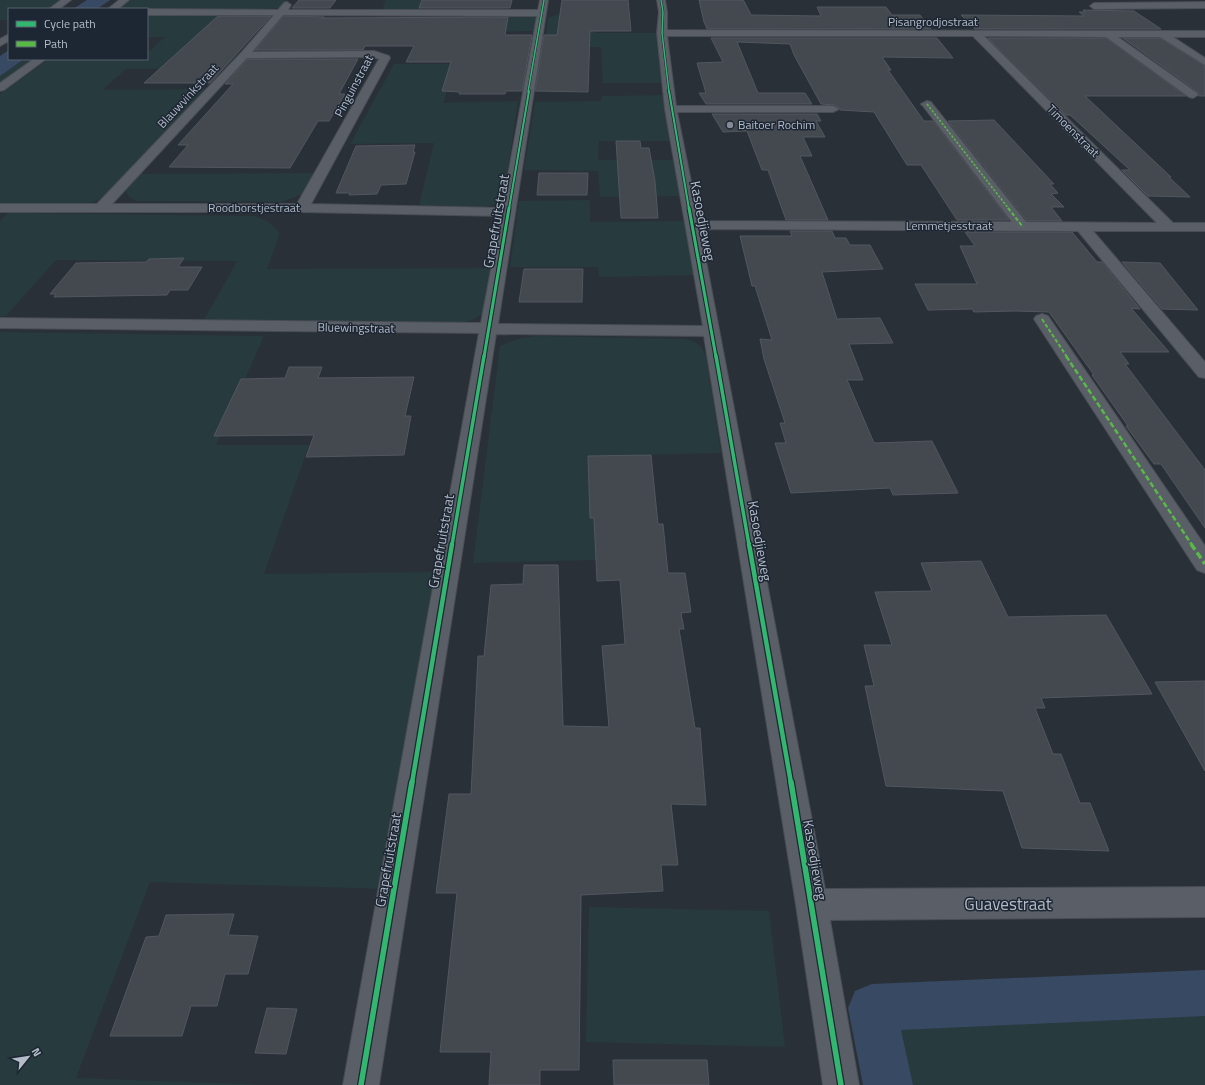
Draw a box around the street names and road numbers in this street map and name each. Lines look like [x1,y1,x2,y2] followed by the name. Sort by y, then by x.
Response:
[888,12,979,31] street label: Pisangrodjostraat
[329,51,378,120] street label: Pinguinstraat
[153,58,223,132] street label: Blauwvinkstraat
[1043,100,1105,162] street label: Timoenstraat
[477,172,514,270] street label: Grapefruitstraat
[685,179,722,263] street label: Kasoedjieweg
[208,198,301,217] street label: Roodborstjestraat
[906,216,993,235] street label: Lemmetjesstraat
[317,317,396,338] street label: Bluewingstraat
[422,492,459,590] street label: Grapefruitstraat
[743,499,778,583] street label: Kasoedjieweg
[369,811,406,909] street label: Grapefruitstraat
[798,818,833,902] street label: Kasoedjieweg
[964,891,1052,917] street label: Guavestraat

